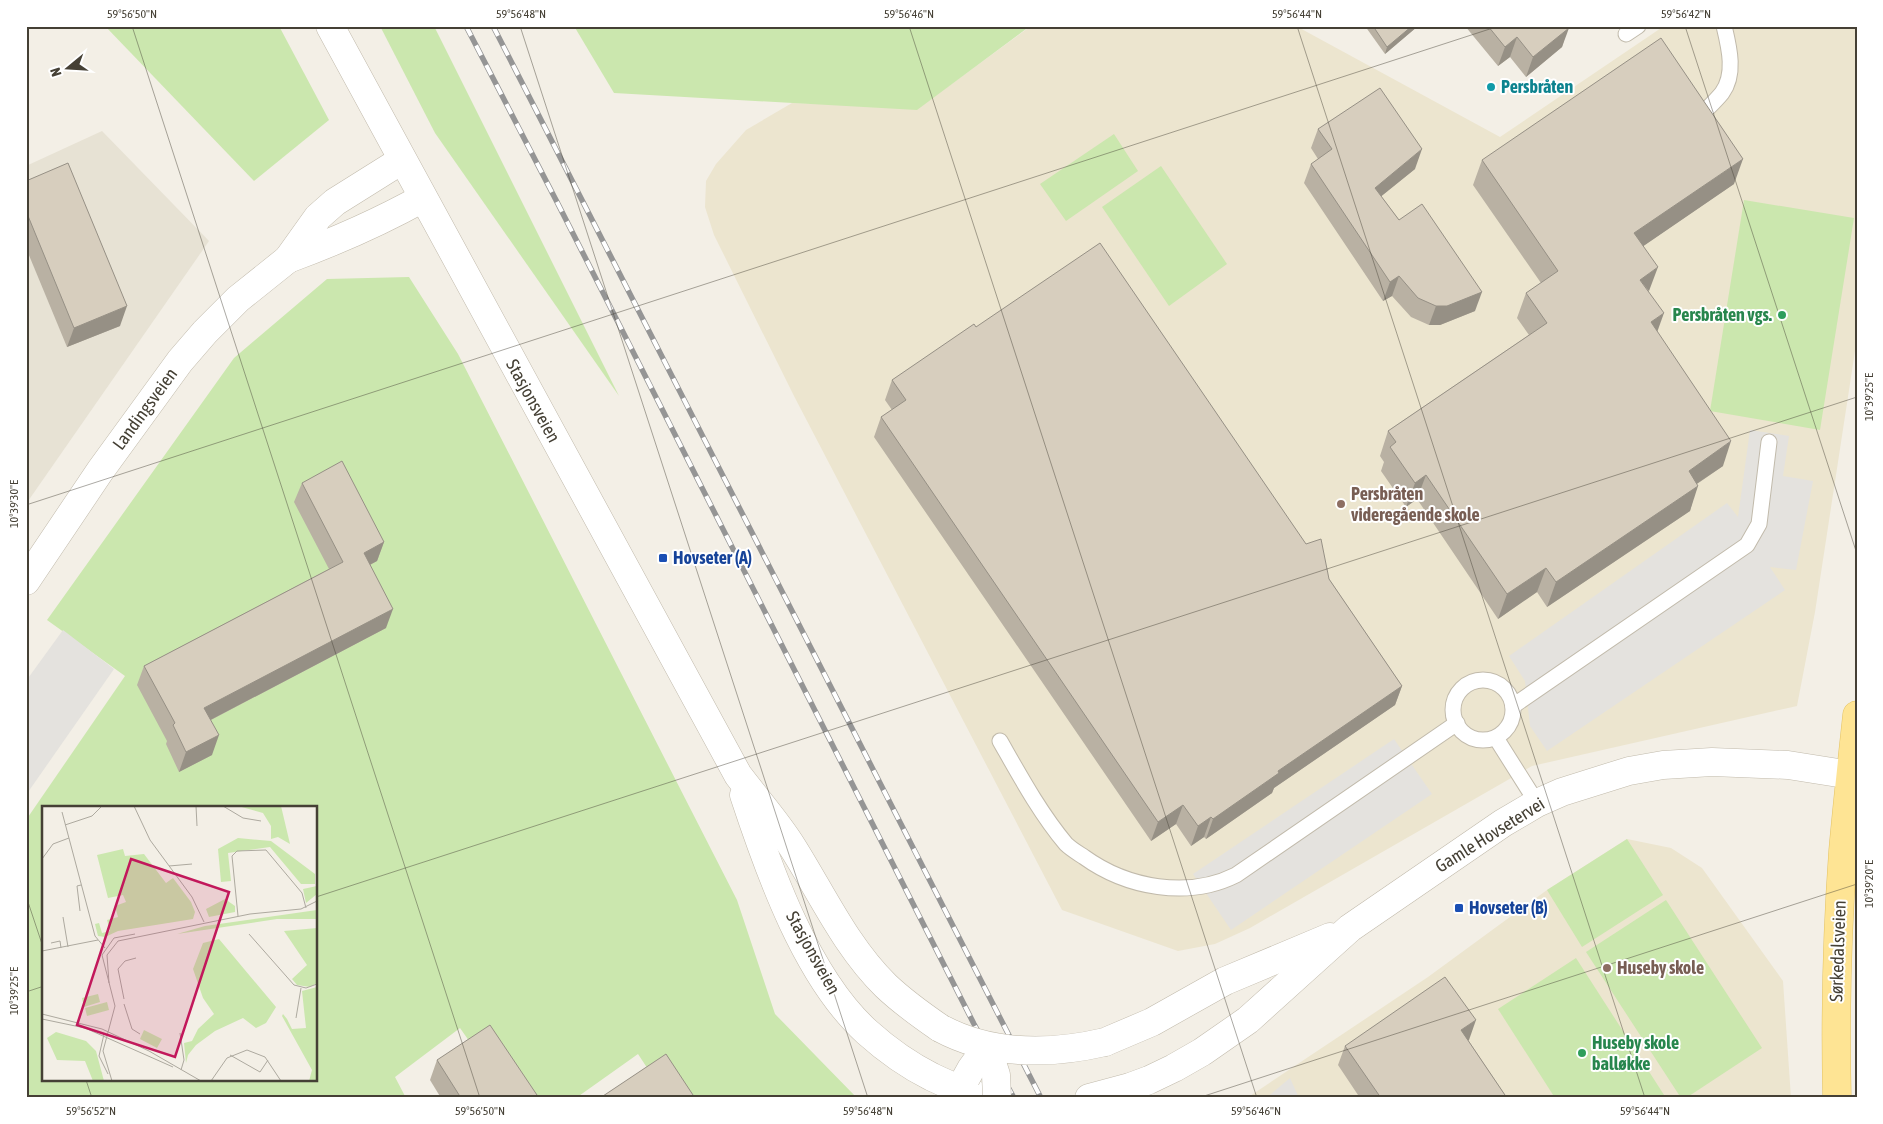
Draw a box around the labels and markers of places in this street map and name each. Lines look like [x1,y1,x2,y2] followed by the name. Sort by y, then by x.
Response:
[1501,76,1574,97] place label: Persbråten
[1485,81,1497,93] marker: Persbråten
[1673,304,1772,325] place label: Persbråten vgs.
[1776,309,1788,321] marker: Persbråten vgs.
[1351,483,1480,525] place label: Persbråten videregående skole
[1335,498,1347,510] marker: Persbråten videregående skole
[673,547,752,568] place label: Hovseter (A)
[657,552,669,564] marker: Hovseter (A)
[1469,897,1548,918] place label: Hovseter (B)
[1453,902,1465,914] marker: Hovseter (B)
[1617,957,1704,978] place label: Huseby skole
[1601,962,1613,974] marker: Huseby skole
[1592,1032,1679,1074] place label: Huseby skole balløkke
[1576,1047,1588,1059] marker: Huseby skole balløkke

